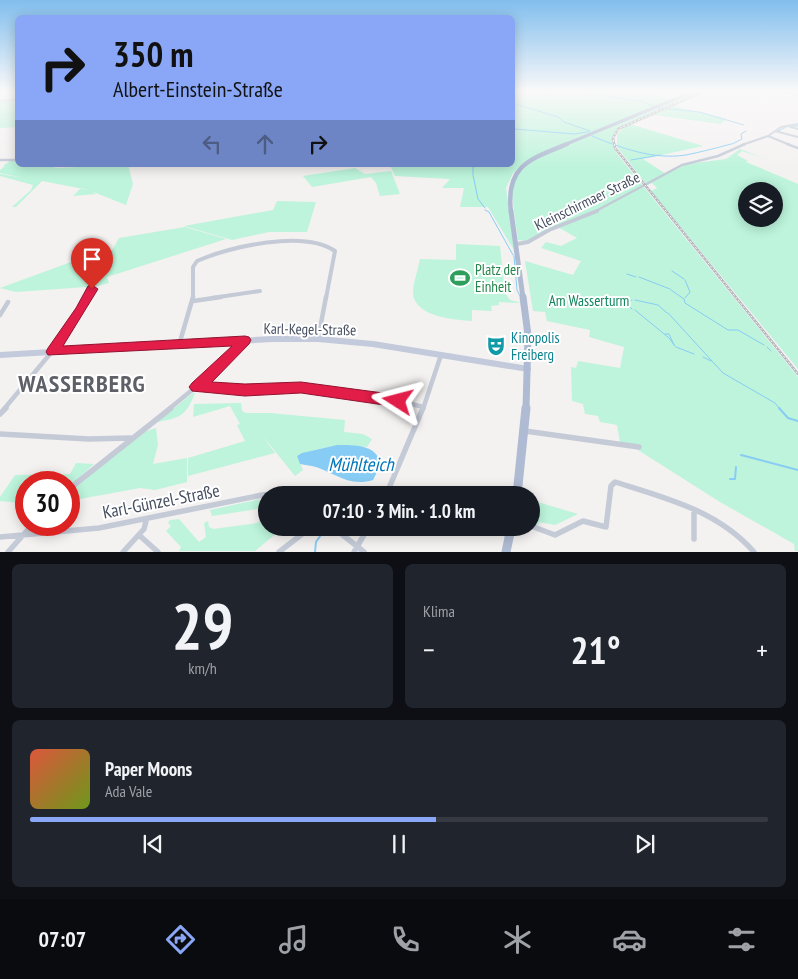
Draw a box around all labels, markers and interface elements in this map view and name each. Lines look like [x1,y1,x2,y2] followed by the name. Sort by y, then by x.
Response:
[113,31,194,77] text: 350 m
[30,35,95,100] icon: right
[113,75,283,103] text: Albert-Einstein-Straße
[198,130,226,158] icon: left
[251,130,279,158] icon: ahead
[304,130,332,158] icon: right
[531,167,643,235] street label: Kleinschirmaer Straße
[738,182,783,227] map controls
[738,182,783,227] button: layers
[71,238,113,289] pin
[78,245,106,273] icon: arrive
[475,260,521,296] place label: Platz der Einheit
[449,267,471,289] sports icon: Platz der Einheit
[549,291,629,310] park label: Am Wasserturm
[264,319,356,339] street label: Karl-Kegel-Straße
[511,328,560,364] place label: Kinopolis Freiberg
[485,335,507,357] theatre icon: Kinopolis Freiberg
[17,368,146,399] district label: WASSERBERG
[371,374,423,426] position arrow
[328,452,395,476] water label: Mühlteich
[15,471,80,536] speed limit sign: 30
[101,478,221,524] street label: Karl-Günzel-Straße
[323,499,475,523] text: 07:10 · 3 Min. · 1.0 km
[171,583,234,667] text: 29
[423,601,455,621] text: Klima
[570,625,621,674] text: 21°
[423,631,435,668] text: −
[756,631,768,668] text: +
[188,658,217,678] text: km/h
[105,757,192,781] text: Paper Moons
[105,781,152,801] text: Ada Vale
[139,830,167,858] icon: previous
[385,830,413,858] icon: pause
[631,830,659,858] icon: next
[163,922,198,957] icon: directions
[276,922,311,957] icon: music
[388,922,423,957] icon: phone
[500,922,535,957] icon: climate
[612,922,647,957] icon: car
[724,922,759,957] icon: filters
[39,925,86,953] text: 07:07

